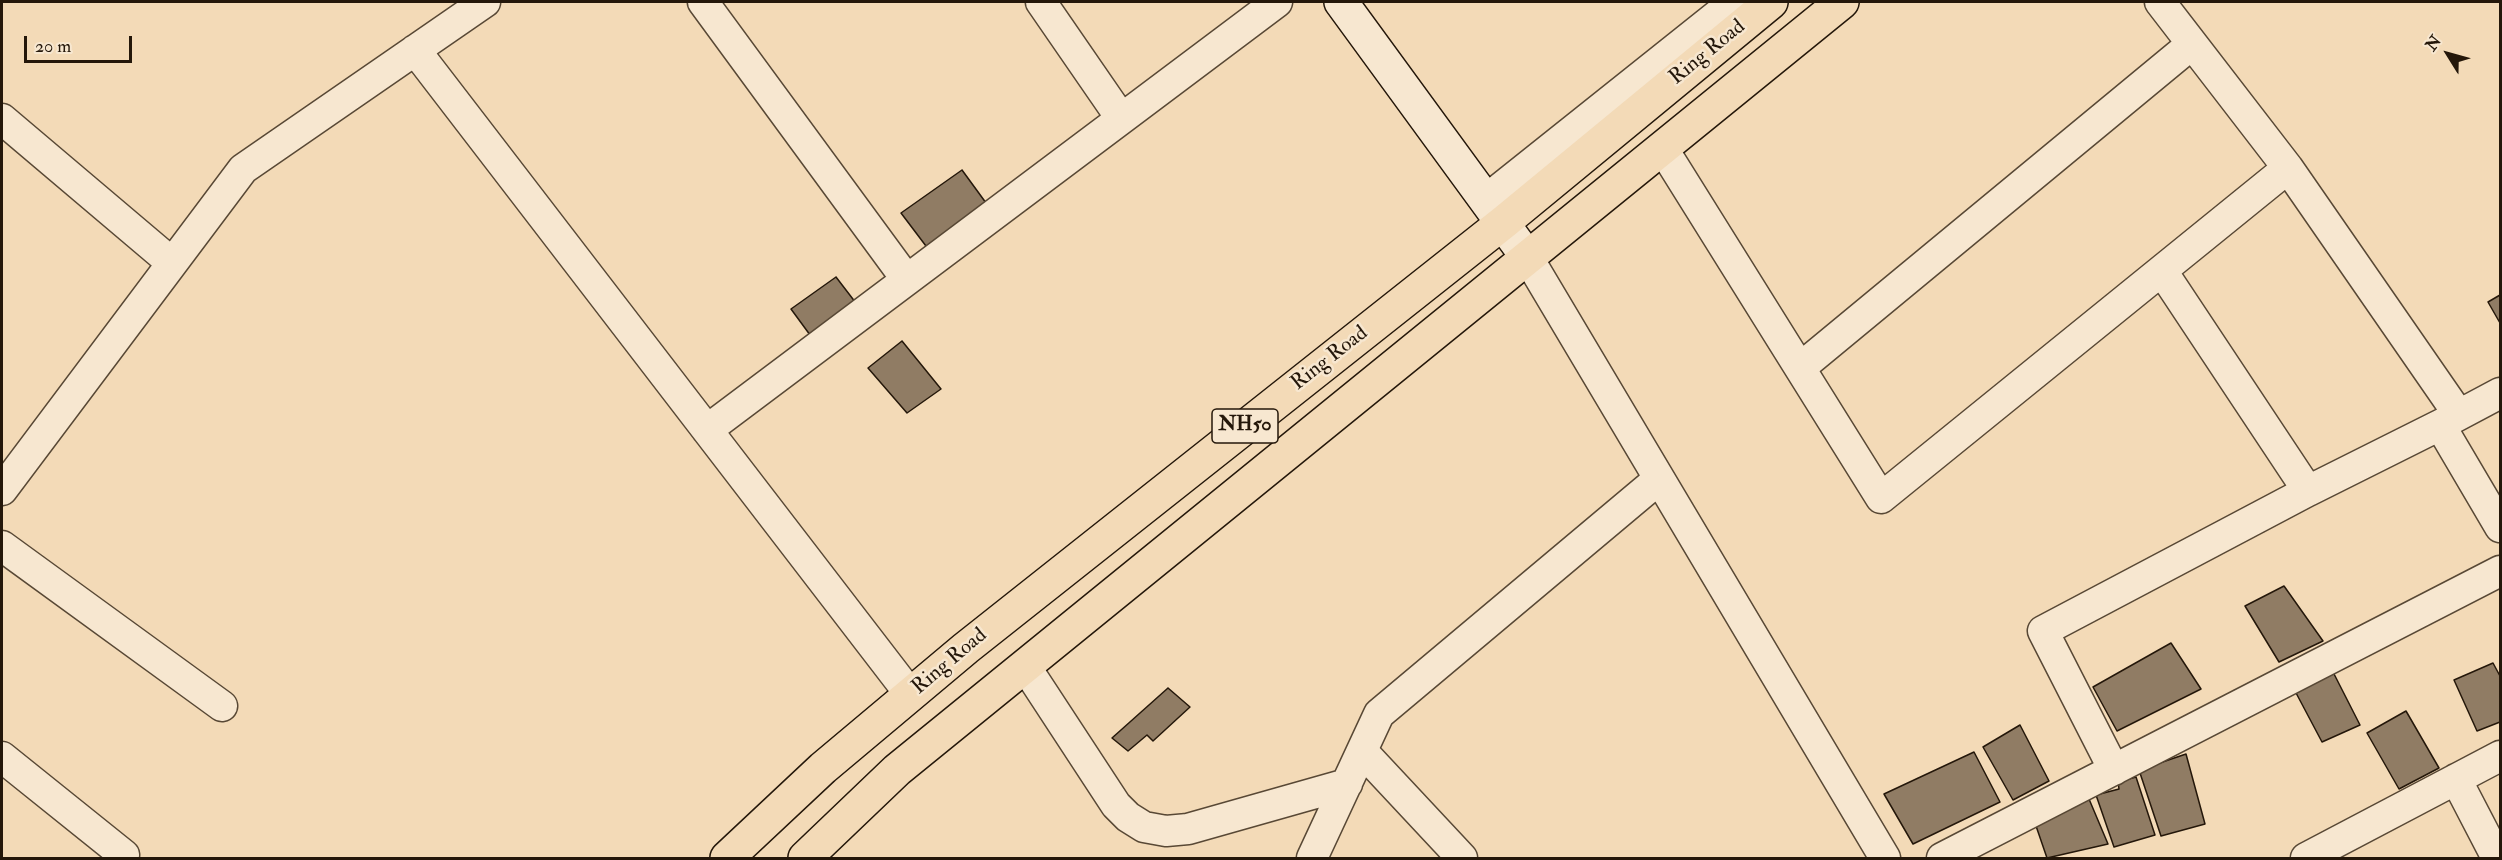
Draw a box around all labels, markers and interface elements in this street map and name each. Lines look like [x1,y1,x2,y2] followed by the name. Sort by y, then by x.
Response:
[1665,15,1751,91] street label: Ring Road
[27,24,135,62] scale bar
[2418,24,2478,84] north arrow
[2421,31,2446,55] text: N
[35,35,71,58] text: 20 m
[1287,321,1373,397] street label: Ring Road
[1212,409,1278,443] road number: NH50
[907,623,993,701] street label: Ring Road

